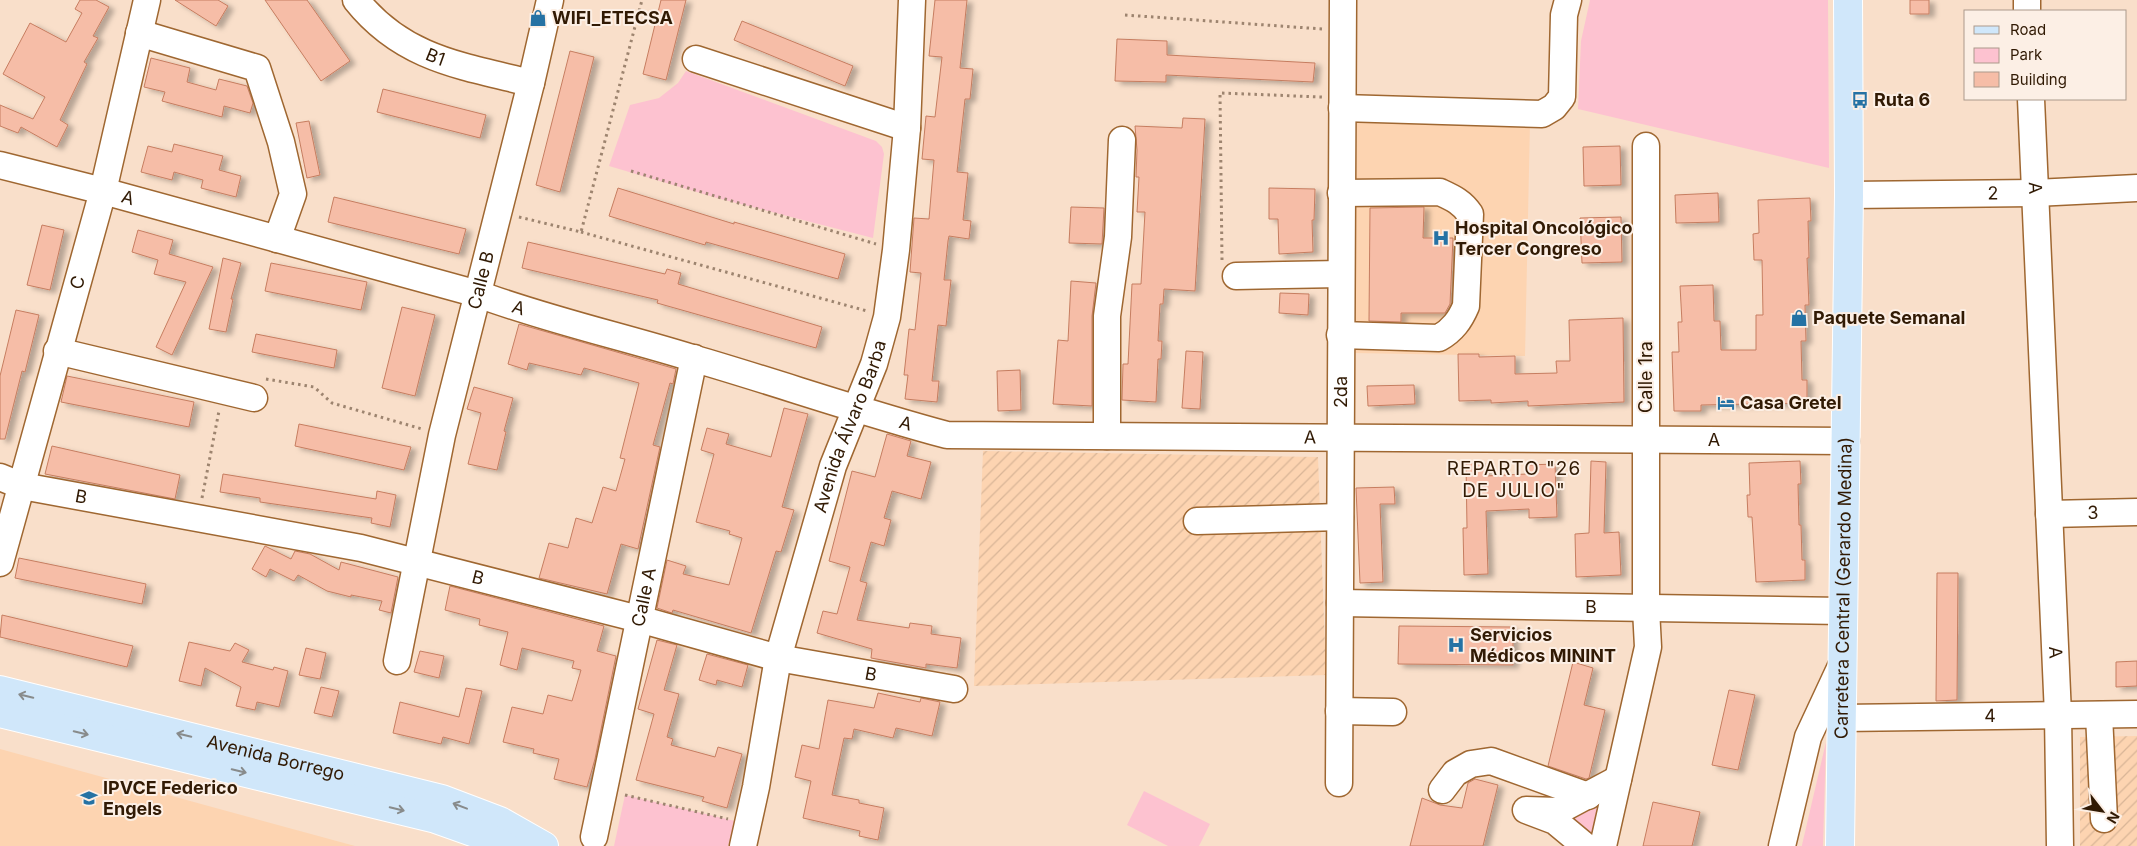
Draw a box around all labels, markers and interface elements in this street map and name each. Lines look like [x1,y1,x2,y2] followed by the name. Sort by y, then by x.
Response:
[552,7,673,28] place label: WIFI_ETECSA
[528,8,548,28] shop icon: WIFI_ETECSA
[1964,10,2127,100] legend
[2010,20,2046,39] text: Road
[423,44,448,70] street label: B1
[2010,45,2043,64] text: Park
[2010,70,2067,89] text: Building
[1874,89,1930,110] place label: Ruta 6
[1850,90,1870,110] bus stop icon: Ruta 6
[2025,181,2046,195] street label: A
[1987,182,1999,204] street label: 2
[119,186,137,209] street label: A
[1455,217,1633,259] place label: Hospital Oncológico Tercer Congreso
[1431,228,1451,248] hospital icon: Hospital Oncológico Tercer Congreso
[463,249,498,312] street label: Calle B
[65,273,89,292] street label: C
[510,296,528,319] street label: A
[1813,307,1965,328] place label: Paquete Semanal
[1789,308,1809,328] shop icon: Paquete Semanal
[809,338,890,515] street label: Avenida Álvaro Barba
[1635,341,1656,413] street label: Calle 1ra
[1330,376,1351,408] street label: 2da
[1740,392,1842,413] place label: Casa Gretel
[1716,393,1736,413] hotel icon: Casa Gretel
[897,411,915,435] street label: A
[1304,426,1316,447] street label: A
[1708,429,1720,450] street label: A
[1830,437,1856,739] street label: Carretera Central (Gerardo Medina)
[1447,457,1581,502] district label: REPARTO "26 DE JULIO"
[74,485,89,508] street label: B
[2087,502,2099,523] street label: 3
[470,566,486,589] street label: B
[627,566,660,629] street label: Calle A
[1585,596,1597,617] street label: B
[1470,624,1616,666] place label: Servicios Médicos MININT
[1446,635,1466,655] hospital icon: Servicios Médicos MININT
[2045,646,2067,659] street label: A
[863,663,879,685] street label: B
[19,691,35,701] one-way arrow
[1984,705,1996,726] street label: 4
[73,729,89,738] one-way arrow
[177,730,193,740] one-way arrow
[205,730,347,785] street label: Avenida Borrego
[231,767,247,776] one-way arrow
[103,777,238,819] place label: IPVCE Federico Engels
[2077,786,2127,836] north arrow
[79,788,99,808] school or university icon: IPVCE Federico Engels
[453,801,468,810] one-way arrow
[389,805,405,814] one-way arrow
[2104,809,2124,827] text: N

